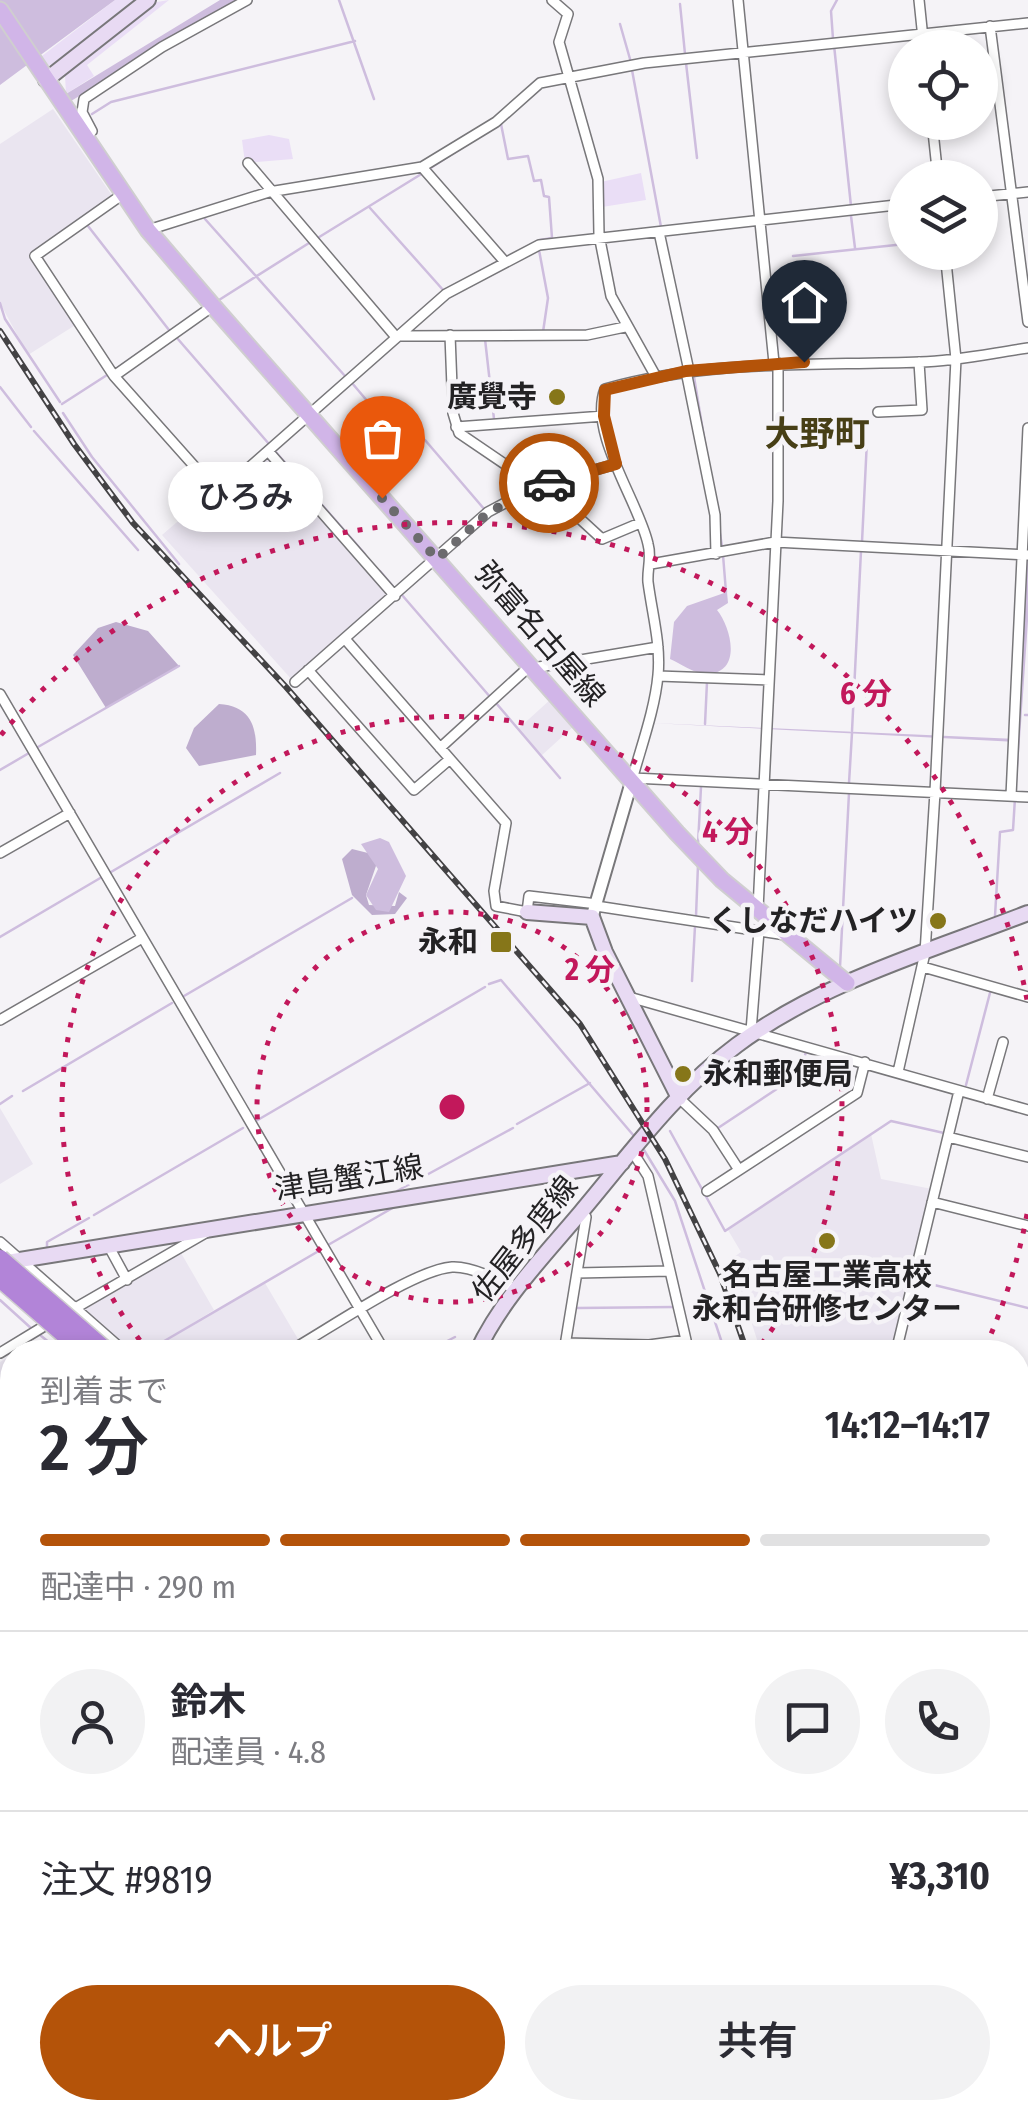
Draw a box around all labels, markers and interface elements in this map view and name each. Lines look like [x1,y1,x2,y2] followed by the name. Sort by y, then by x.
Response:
[888,30,998,270] map controls
[888,30,998,140] button: locate
[888,160,998,270] button: layers
[762,260,847,363] pin
[777,275,832,330] icon: home
[447,379,537,415] place label: 廣覺寺
[546,386,568,408] marker: 廣覺寺
[340,396,425,499] pin
[355,411,410,466] icon: bag
[764,413,870,455] district label: 大野町
[499,433,599,533] courier
[522,456,577,511] icon: car
[167,463,322,533] callout: ひろみ
[197,478,294,516] text: ひろみ
[467,554,613,714] street label: 弥富名古屋線
[840,676,892,712] text: 6 分
[702,814,754,850] text: 4 分
[709,903,918,939] place label: くしなだハイツ
[927,910,949,932] marker: くしなだハイツ
[418,924,478,960] place label: 永和
[488,929,514,955] marker: 永和
[564,952,615,988] text: 2 分
[703,1056,853,1092] place label: 永和郵便局
[672,1063,694,1085] marker: 永和郵便局
[434,1089,470,1125] centre of rings
[272,1148,426,1208] street label: 津島蟹江線
[465,1169,585,1309] street label: 佐屋多度線
[816,1230,838,1252] marker: 名古屋工業高校 永和台研修センター
[692,1257,962,1327] place label: 名古屋工業高校 永和台研修センター
[40,1372,168,1410] text: 到着まで
[825,1402,990,1448] text: 14:12–14:17
[40,1409,149,1487] text: 2 分
[40,1568,236,1606] text: 配達中 · 290 m
[40,1669,145,1774] button: person
[755,1669,860,1774] button: chat
[885,1669,990,1774] button: phone
[170,1679,246,1725] text: 鈴木
[170,1733,326,1771] text: 配達員 · 4.8
[890,1853,990,1899] text: ¥3,310
[40,1857,213,1903] text: 注文 #9819
[40,1985,505,2100] button: ヘルプ
[525,1985,990,2100] button: 共有

